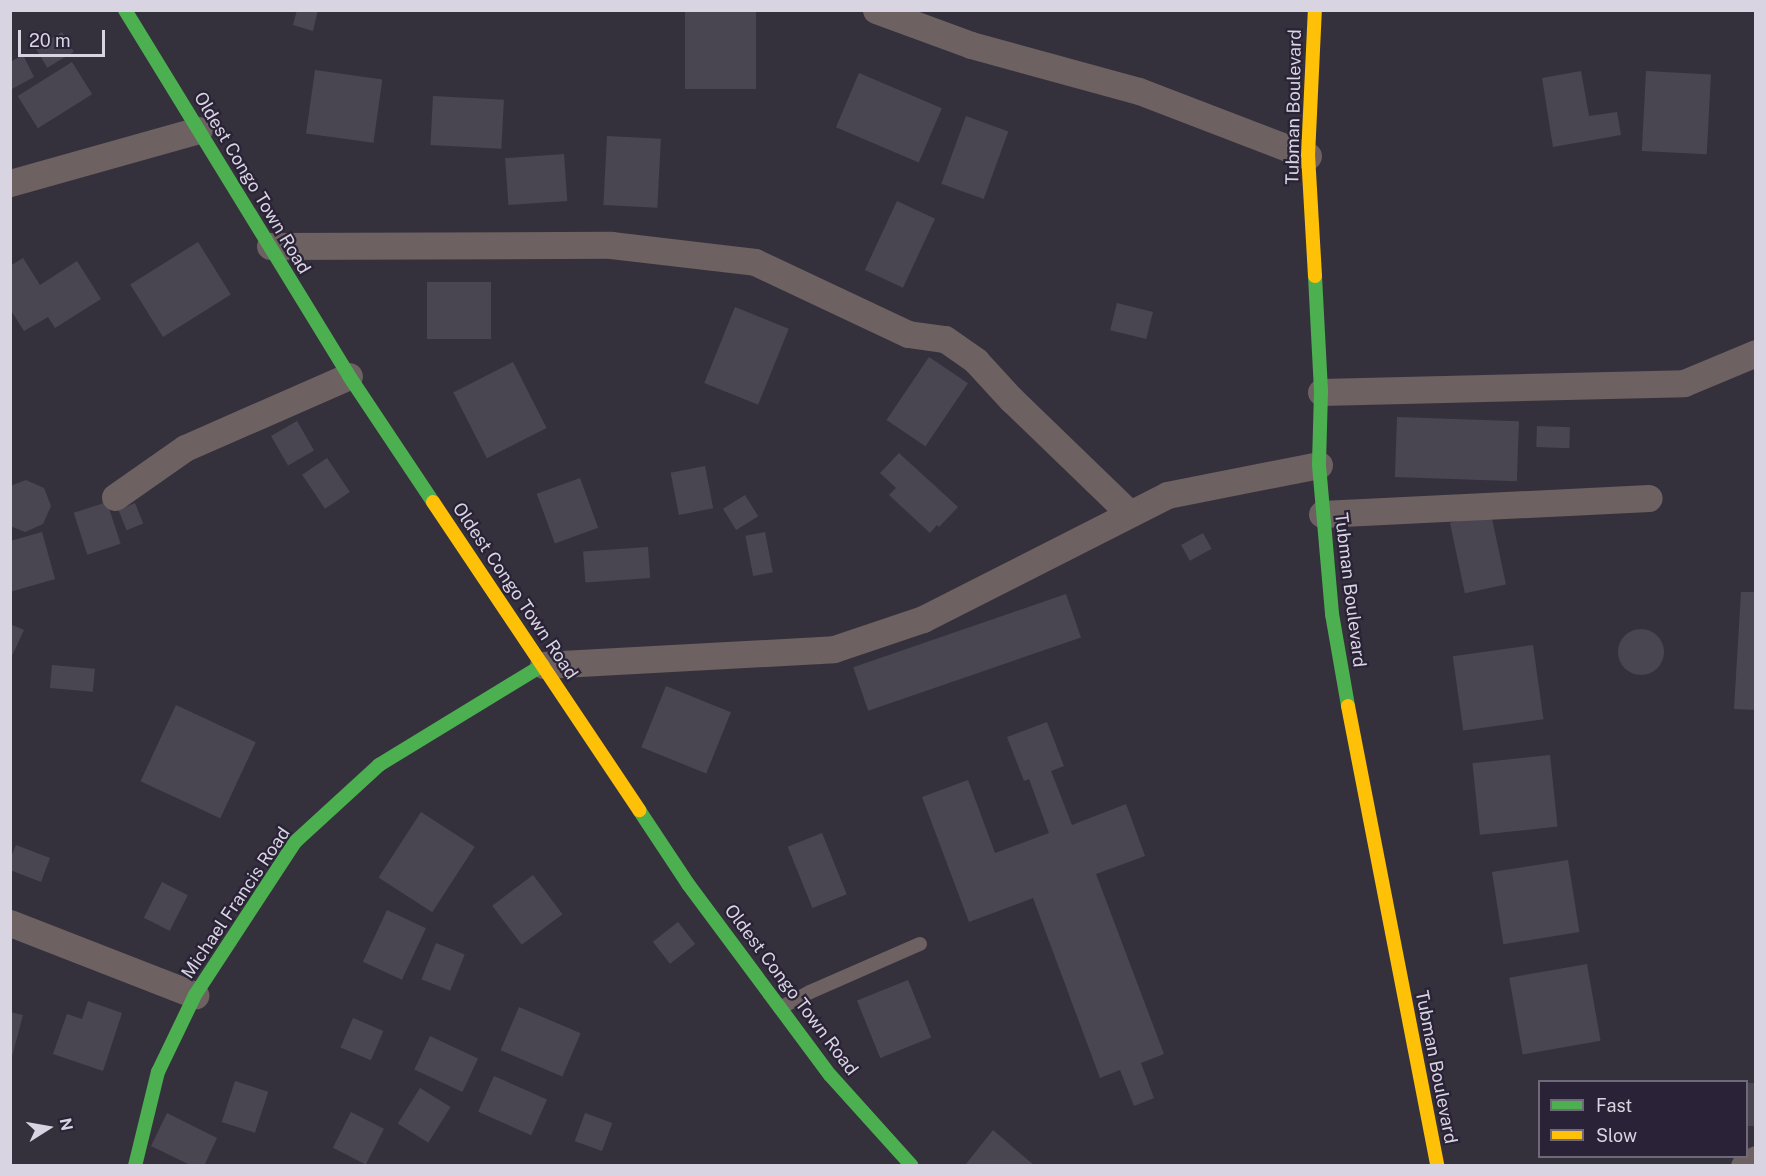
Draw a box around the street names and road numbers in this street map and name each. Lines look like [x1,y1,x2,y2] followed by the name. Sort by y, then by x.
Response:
[1282,29,1306,185] street label: Tubman Boulevard
[189,88,315,278] street label: Oldest Congo Town Road
[448,499,582,683] street label: Oldest Congo Town Road
[1330,511,1370,669] street label: Tubman Boulevard
[177,823,295,983] street label: Michael Francis Road
[720,900,862,1080] street label: Oldest Congo Town Road
[1411,989,1461,1145] street label: Tubman Boulevard

